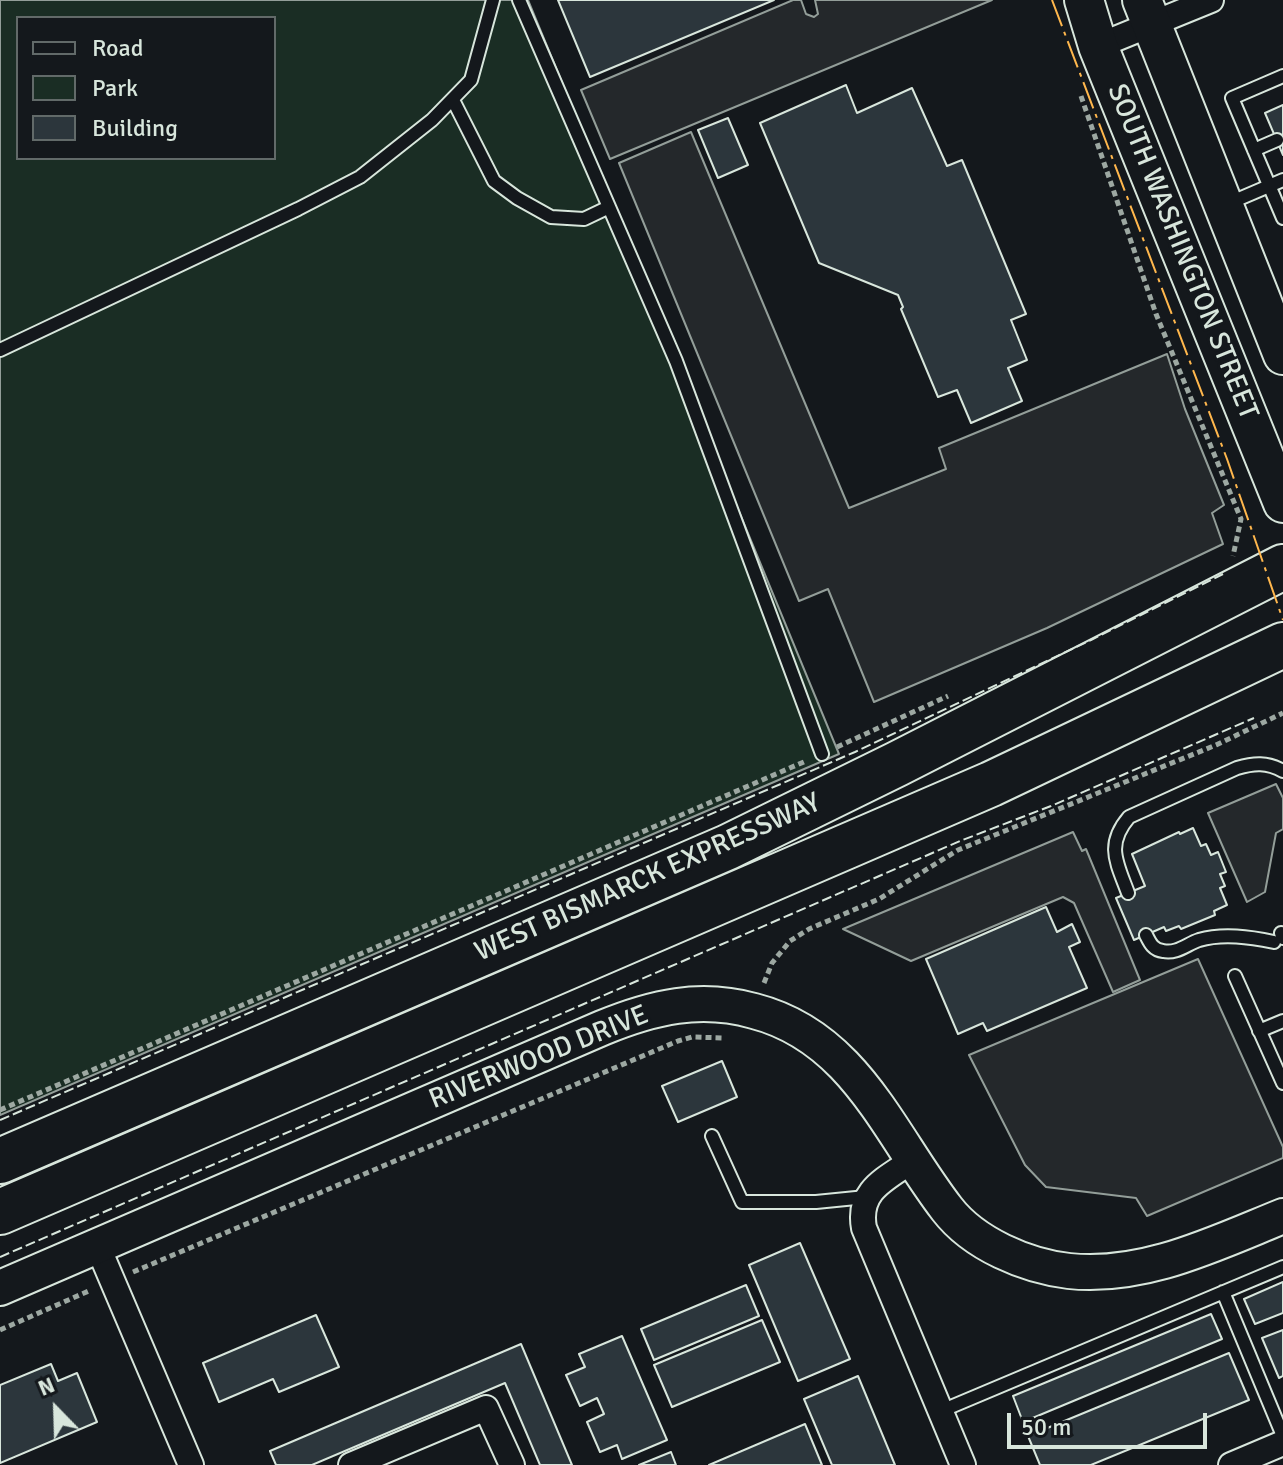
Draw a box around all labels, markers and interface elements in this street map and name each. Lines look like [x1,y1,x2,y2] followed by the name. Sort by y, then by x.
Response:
[16,16,276,160] legend
[92,33,143,63] text: Road
[92,73,138,103] text: Park
[1099,79,1265,425] street label: SOUTH WASHINGTON STREET
[92,113,178,143] text: Building
[470,786,826,970] street label: WEST BISMARCK EXPRESSWAY
[425,999,653,1117] street label: RIVERWOOD DRIVE
[16,1369,96,1449] north arrow
[34,1371,59,1402] text: N
[1011,1397,1211,1447] scale bar
[1021,1412,1071,1442] text: 50 m

